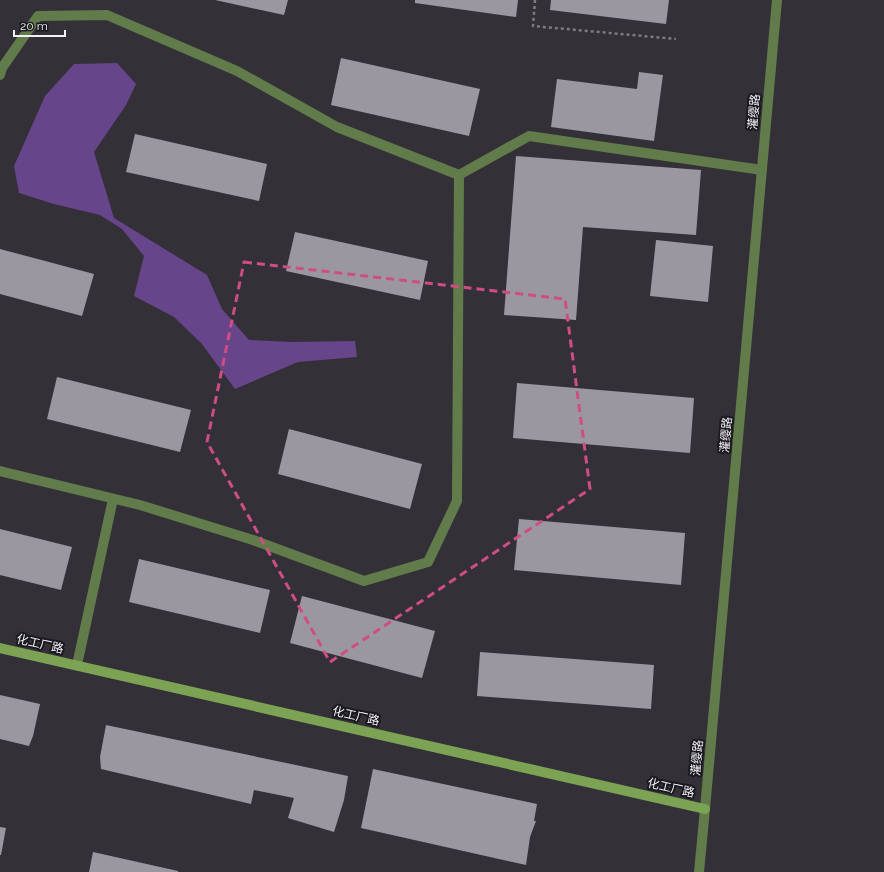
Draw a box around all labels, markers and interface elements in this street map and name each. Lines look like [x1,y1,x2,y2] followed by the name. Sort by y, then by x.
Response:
[14,12,65,38] scale bar
[20,19,48,33] text: 20 m
[745,93,763,131] street label: 灌缨路
[717,416,735,454] street label: 灌缨路
[15,632,65,656] street label: 化工厂路
[331,704,381,728] street label: 化工厂路
[688,739,706,777] street label: 灌缨路
[646,776,696,800] street label: 化工厂路

